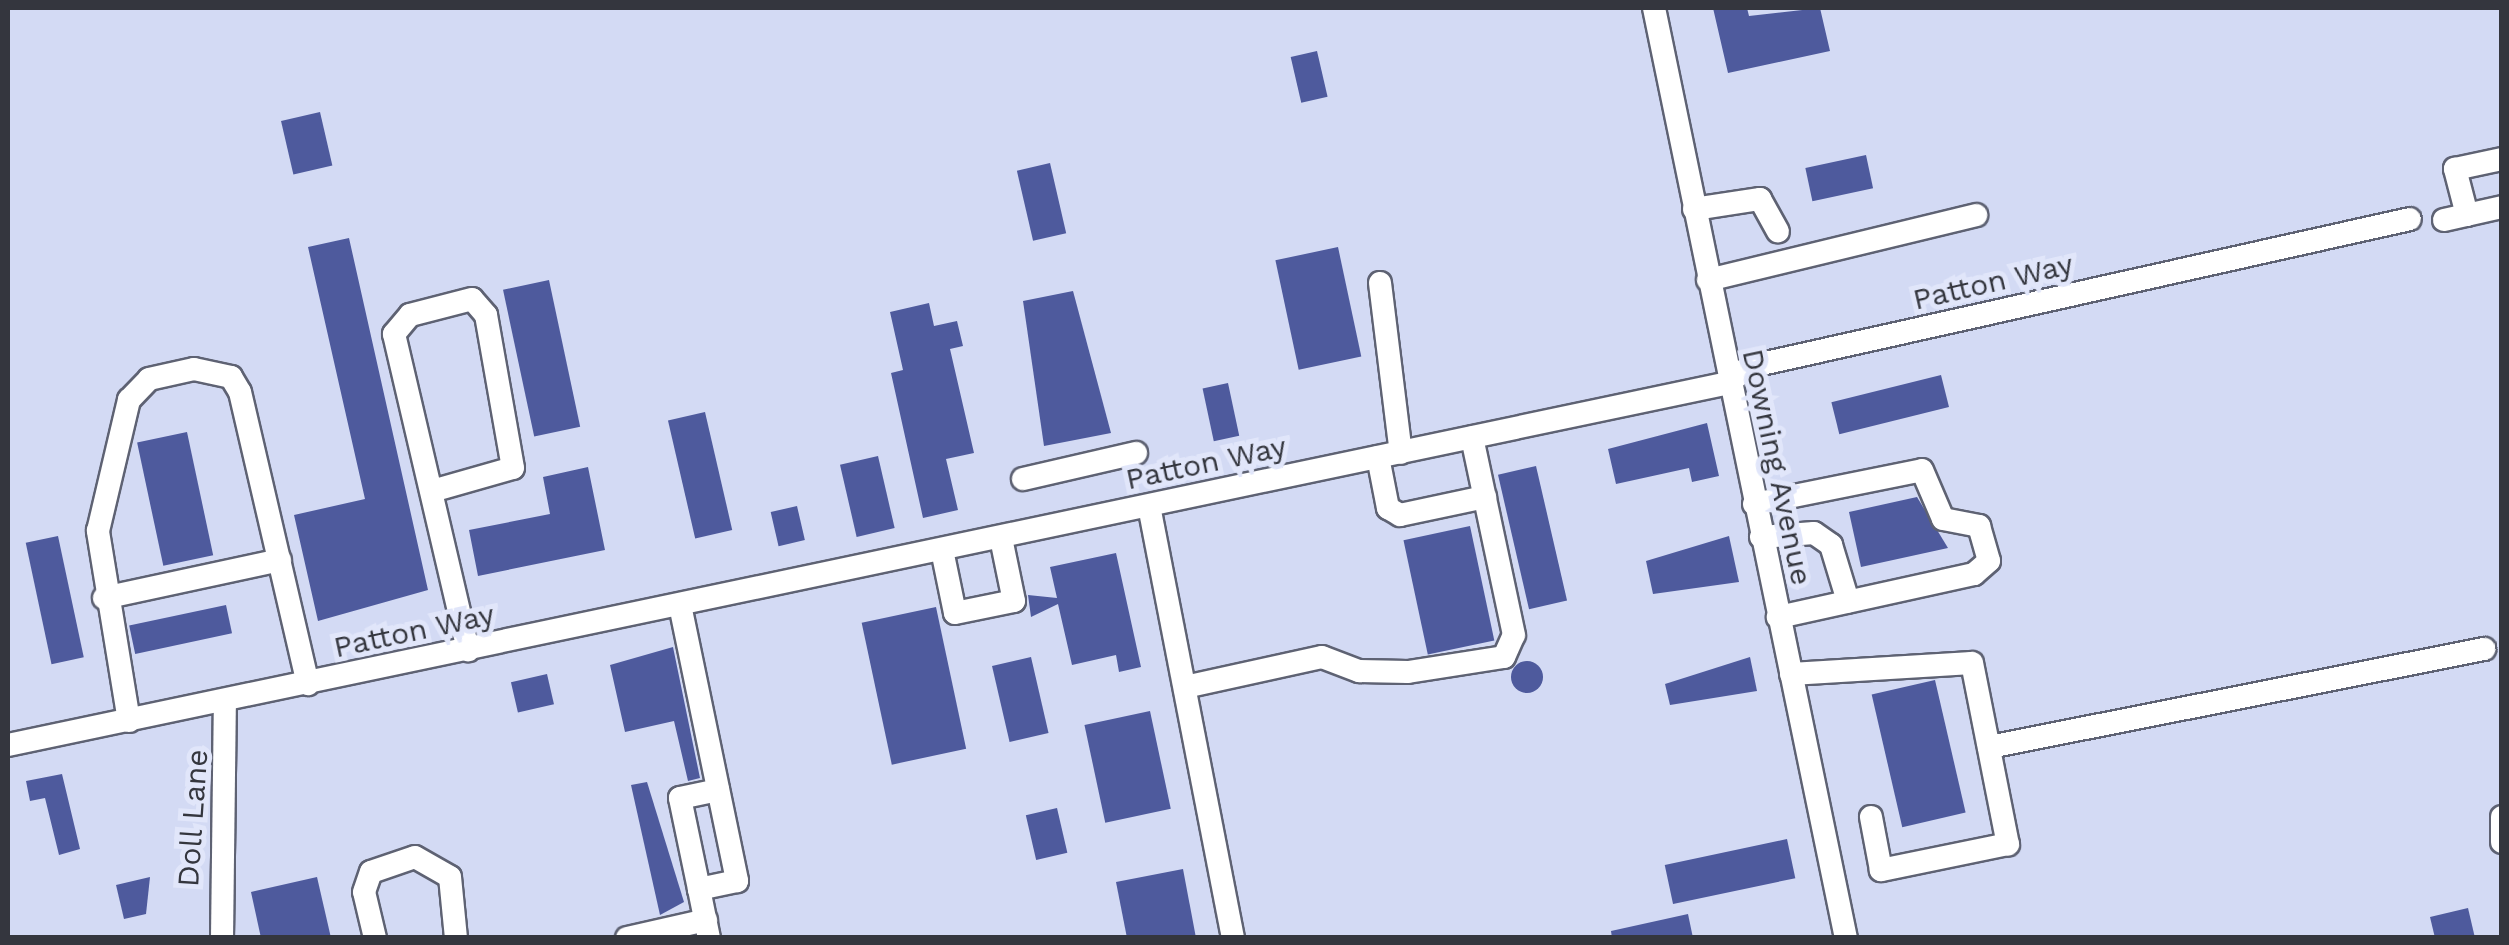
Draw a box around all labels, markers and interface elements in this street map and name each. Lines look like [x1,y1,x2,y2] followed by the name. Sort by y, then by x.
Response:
[1909,246,2077,318] street label: Patton Way
[1734,345,1820,589] street label: Downing Avenue
[1122,428,1290,498] street label: Patton Way
[330,596,498,666] street label: Patton Way
[170,747,216,889] street label: Doll Lane

